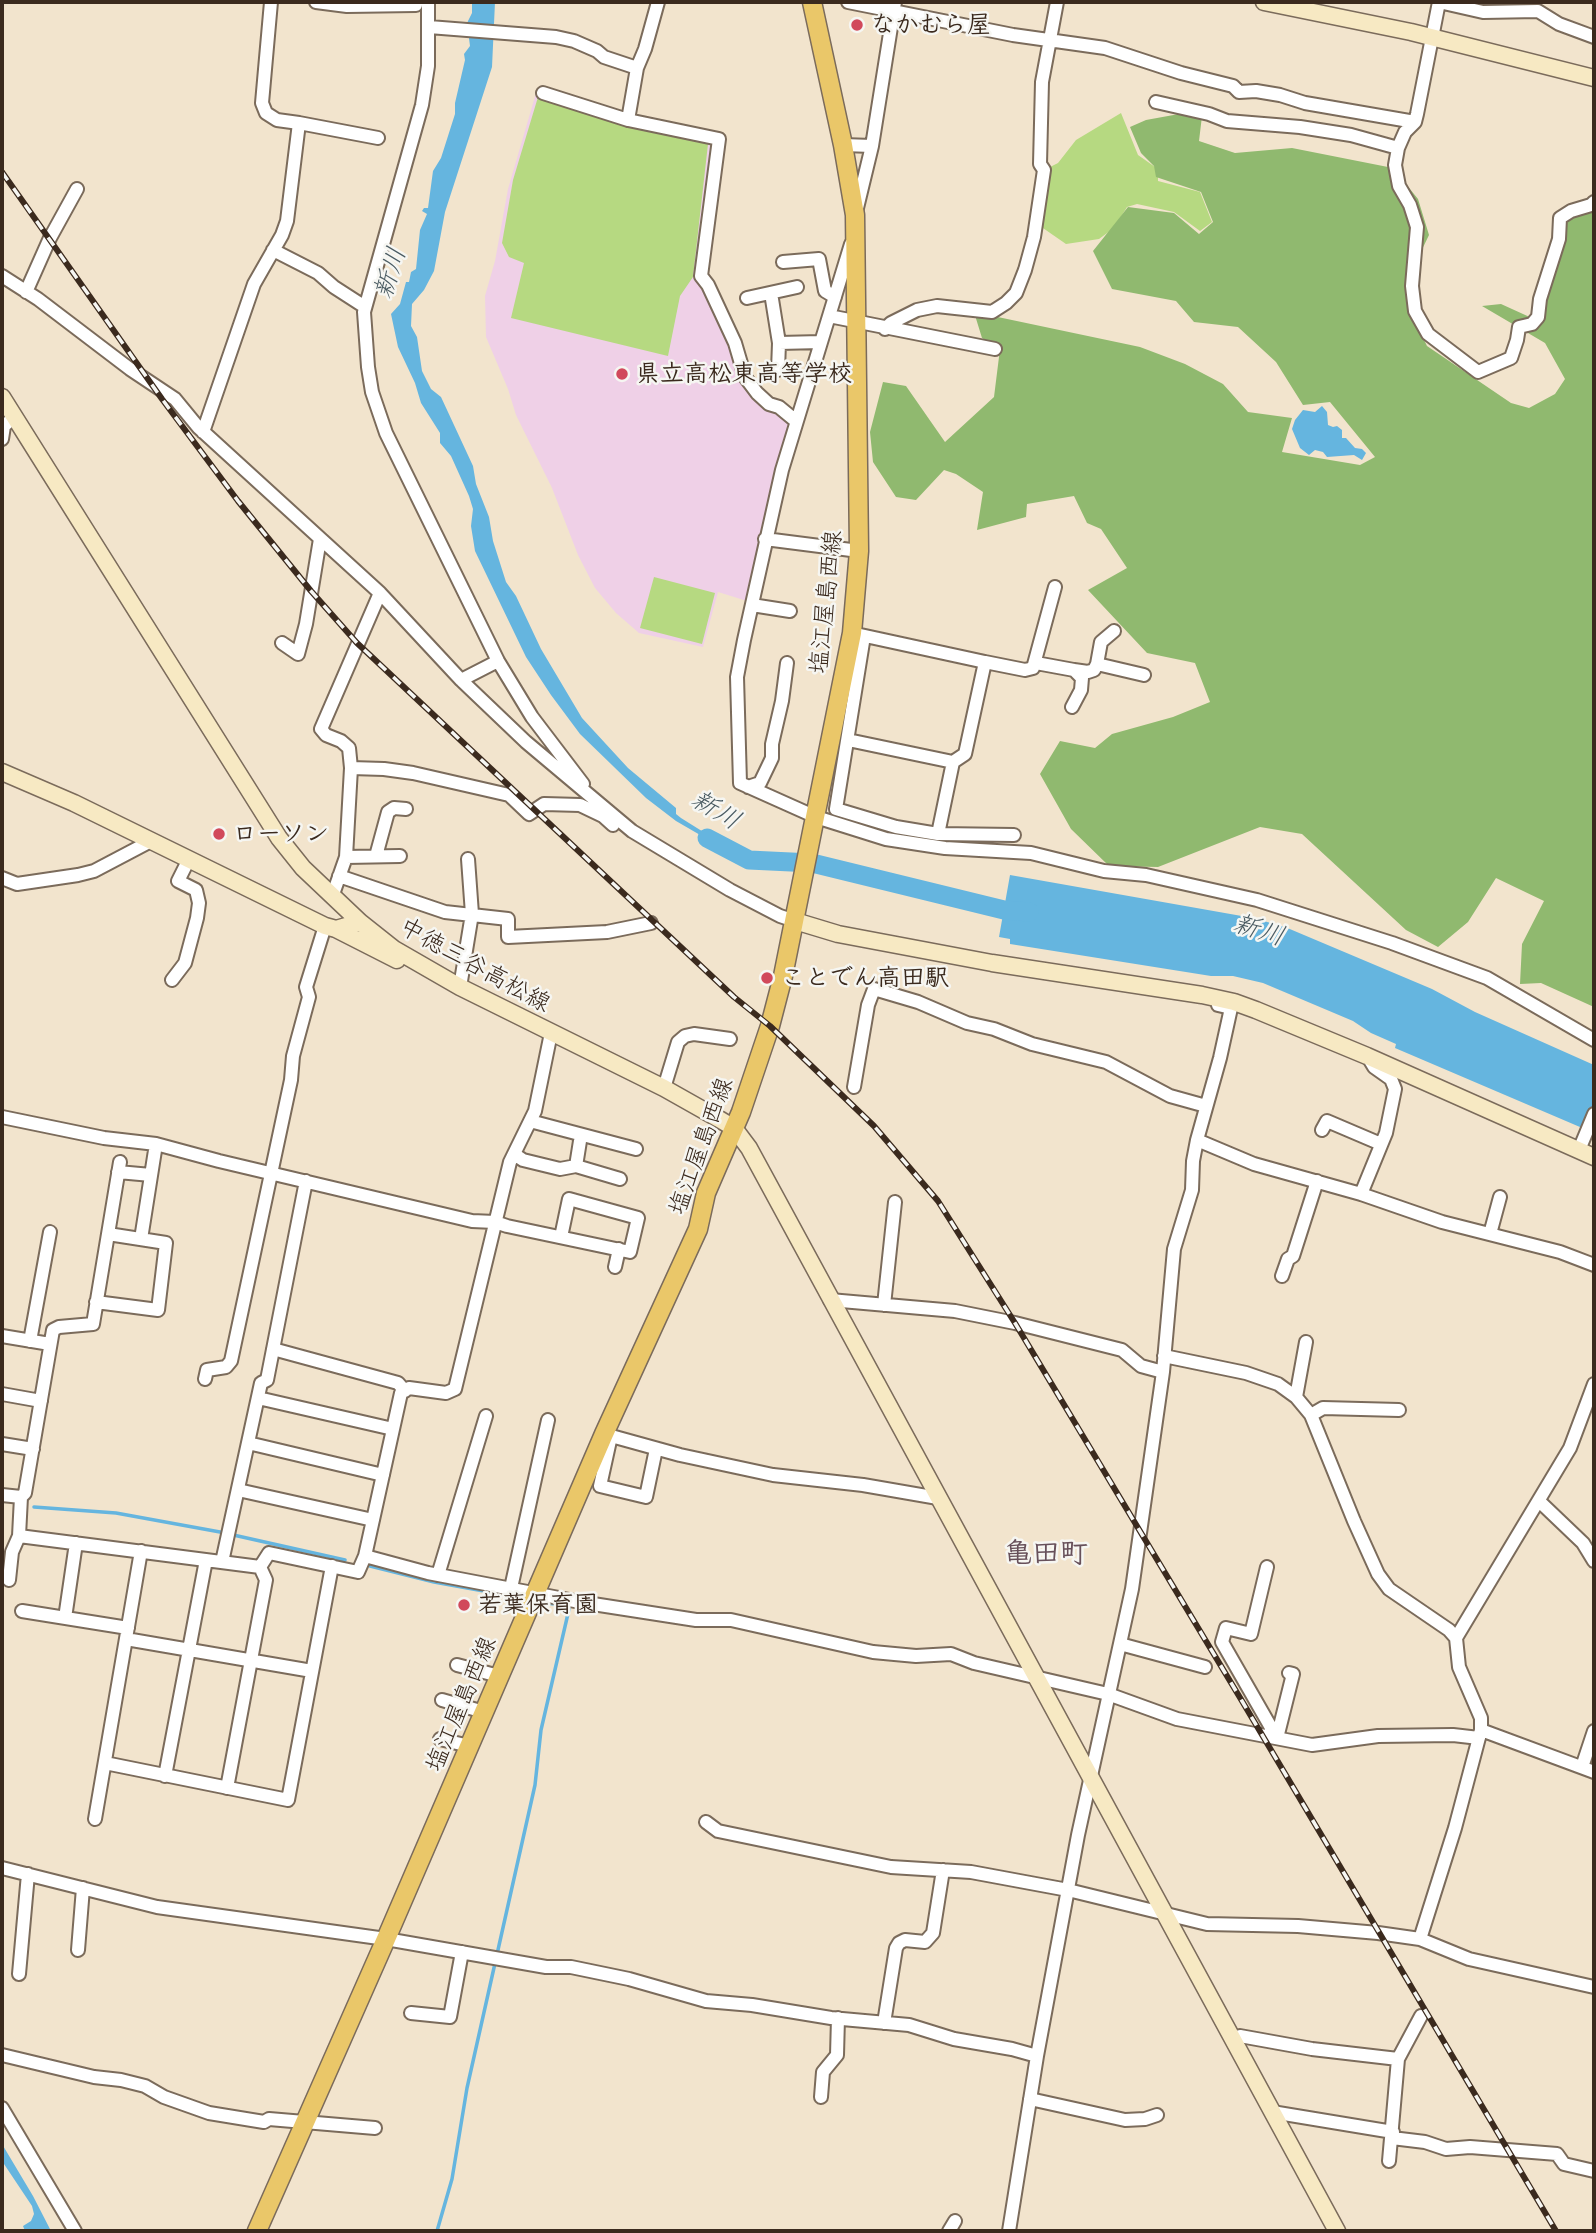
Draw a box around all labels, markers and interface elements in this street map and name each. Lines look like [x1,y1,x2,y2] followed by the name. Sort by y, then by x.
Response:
[871,11,991,39] place label: なかむら屋
[849,17,865,33] marker: なかむら屋
[367,244,413,302] water label: 新川
[636,360,852,388] place label: 県立高松東高等学校
[614,366,630,382] marker: 県立高松東高等学校
[804,529,848,675] street label: 塩江屋島西線
[686,783,746,837] water label: 新川
[233,820,329,848] place label: ローソン
[211,826,227,842] marker: ローソン
[1230,907,1288,953] water label: 新川
[395,912,555,1018] street label: 中徳三谷高松線
[781,964,949,992] place label: ことでん高田駅
[759,970,775,986] marker: ことでん高田駅
[663,1073,739,1219] street label: 塩江屋島西線
[1004,1536,1088,1570] district label: 亀田町
[478,1591,598,1619] place label: 若葉保育園
[456,1597,472,1613] marker: 若葉保育園
[420,1632,502,1776] street label: 塩江屋島西線

